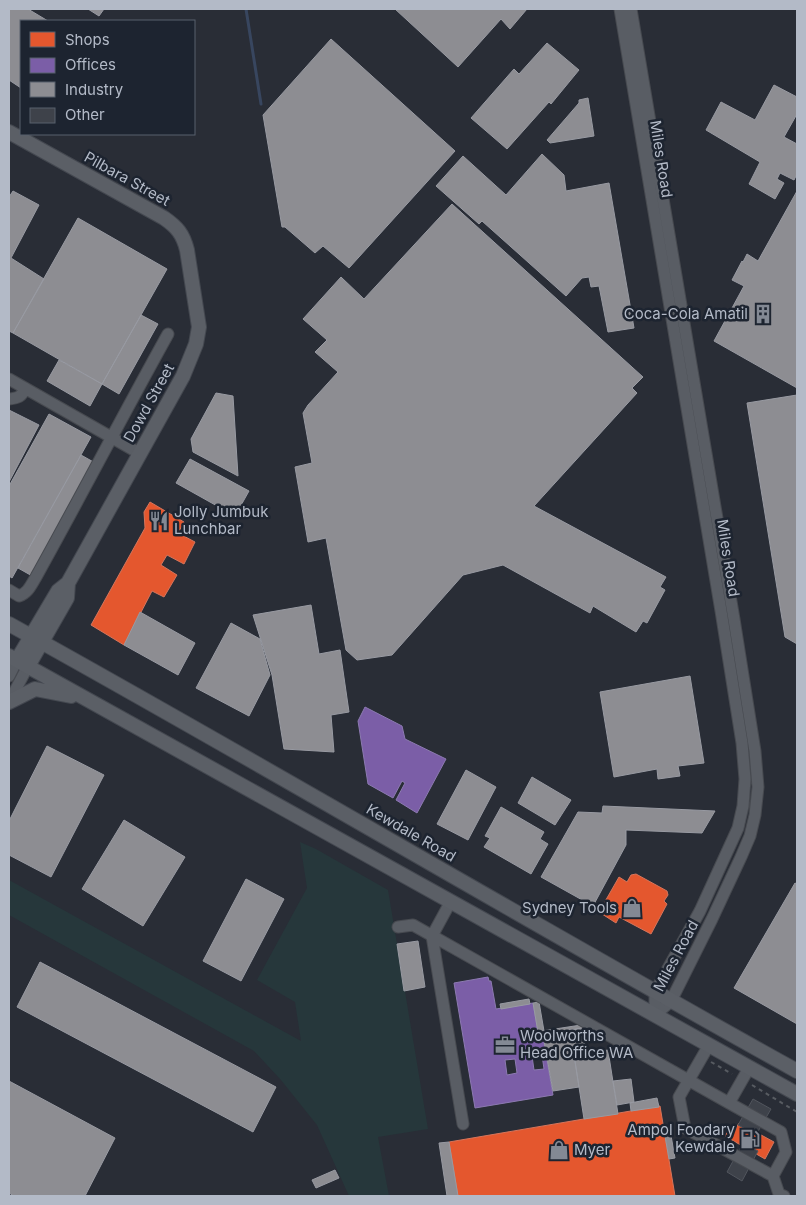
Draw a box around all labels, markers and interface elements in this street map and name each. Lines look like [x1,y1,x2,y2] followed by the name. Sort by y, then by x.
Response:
[20,20,195,135] legend
[65,30,110,49] text: Shops
[65,55,116,74] text: Offices
[65,80,124,99] text: Industry
[65,105,105,124] text: Other
[646,119,677,199] street label: Miles Road
[81,147,174,210] street label: Pilbara Street
[752,303,774,325] building icon: Coca-Cola Amatil
[624,304,748,323] place label: Coca-Cola Amatil
[119,360,178,446] street label: Dowd Street
[174,502,269,538] place label: Jolly Jumbuk Lunchbar
[148,510,170,532] restaurant icon: Jolly Jumbuk Lunchbar
[713,518,744,598] street label: Miles Road
[363,799,459,866] street label: Kewdale Road
[621,897,643,919] shop icon: Sydney Tools
[522,898,617,917] place label: Sydney Tools
[649,917,702,995] street label: Miles Road
[520,1026,633,1062] place label: Woolworths Head Office WA
[494,1034,516,1056] office icon: Woolworths Head Office WA
[627,1120,736,1156] place label: Ampol Foodary Kewdale
[739,1128,761,1150] fuel station icon: Ampol Foodary Kewdale
[548,1139,570,1161] shop icon: Myer
[574,1140,611,1159] place label: Myer

